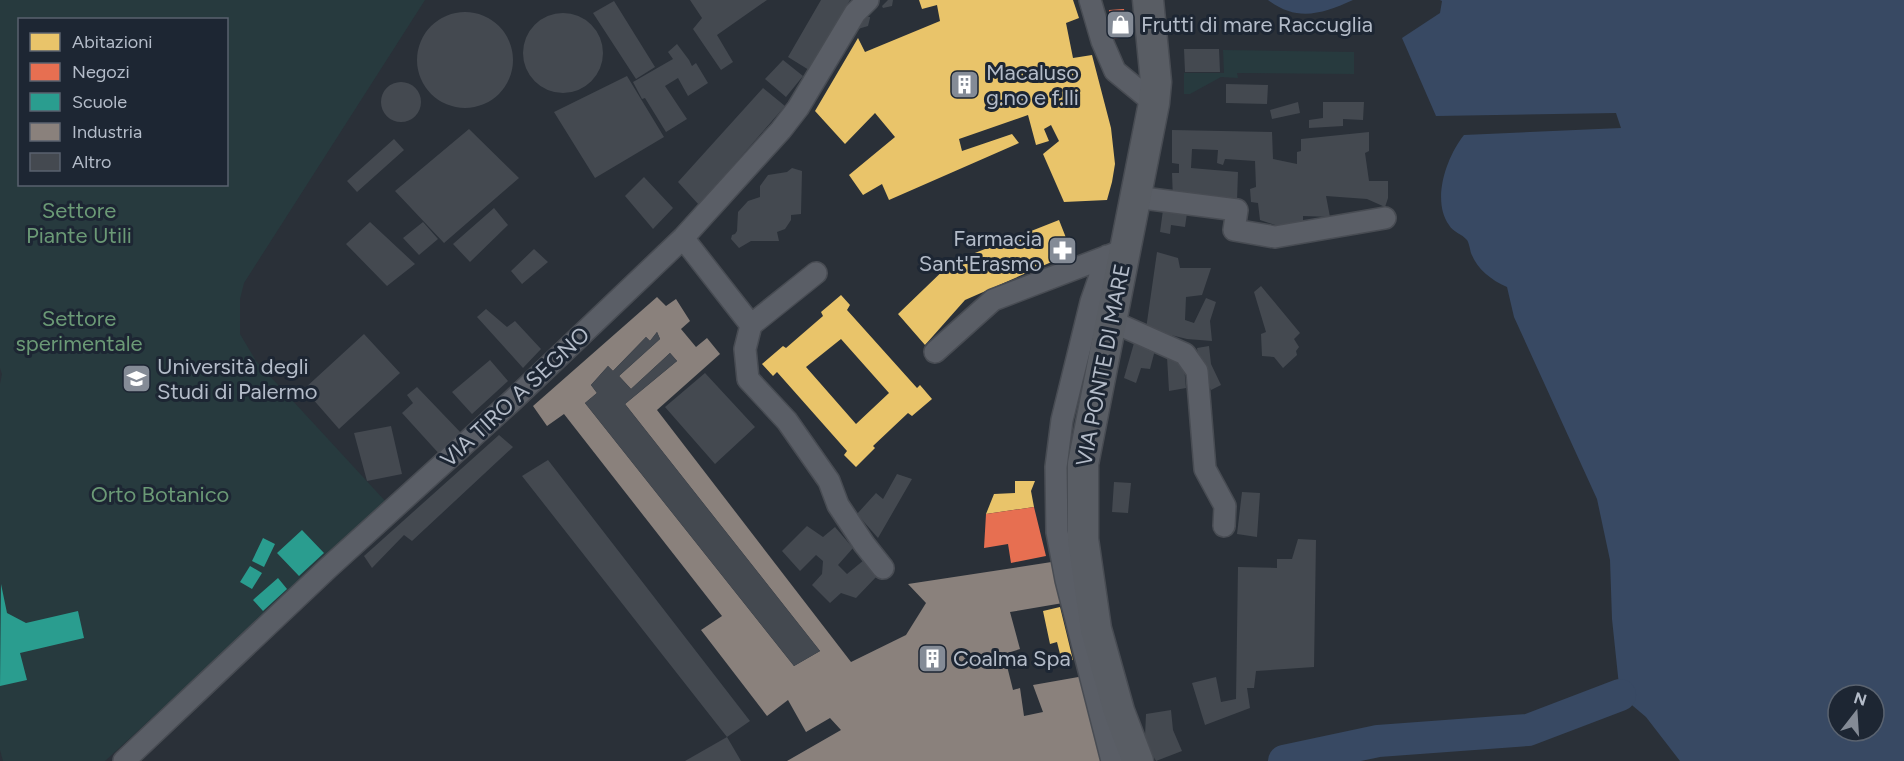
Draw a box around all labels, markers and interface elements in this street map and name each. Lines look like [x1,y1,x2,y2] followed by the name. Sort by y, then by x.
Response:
[1104,8,1136,40] shop icon: Frutti di mare Raccuglia
[1141,11,1373,38] place label: Frutti di mare Raccuglia
[18,18,228,186] legend
[72,31,153,53] text: Abitazioni
[986,59,1079,111] place label: Macaluso g.no e f.lli
[72,61,130,83] text: Negozi
[949,69,981,101] building icon: Macaluso g.no e f.lli
[72,91,127,113] text: Scuole
[72,121,142,143] text: Industria
[72,151,111,173] text: Altro
[26,197,132,249] park label: Settore Piante Utili
[919,225,1042,277] place label: Farmacia Sant'Erasmo
[1047,235,1079,267] pharmacy icon: Farmacia Sant'Erasmo
[1070,261,1136,469] street label: VIA PONTE DI MARE
[15,305,143,357] park label: Settore sperimentale
[435,321,595,473] street label: VIA TIRO A SEGNO
[157,353,317,405] place label: Università degli Studi di Palermo
[120,363,152,395] school or university icon: Università degli Studi di Palermo
[91,481,229,508] park label: Orto Botanico
[916,642,948,674] building icon: Coalma Spa
[953,645,1071,672] place label: Coalma Spa
[1826,683,1886,743] north arrow
[1852,688,1869,710] text: N

